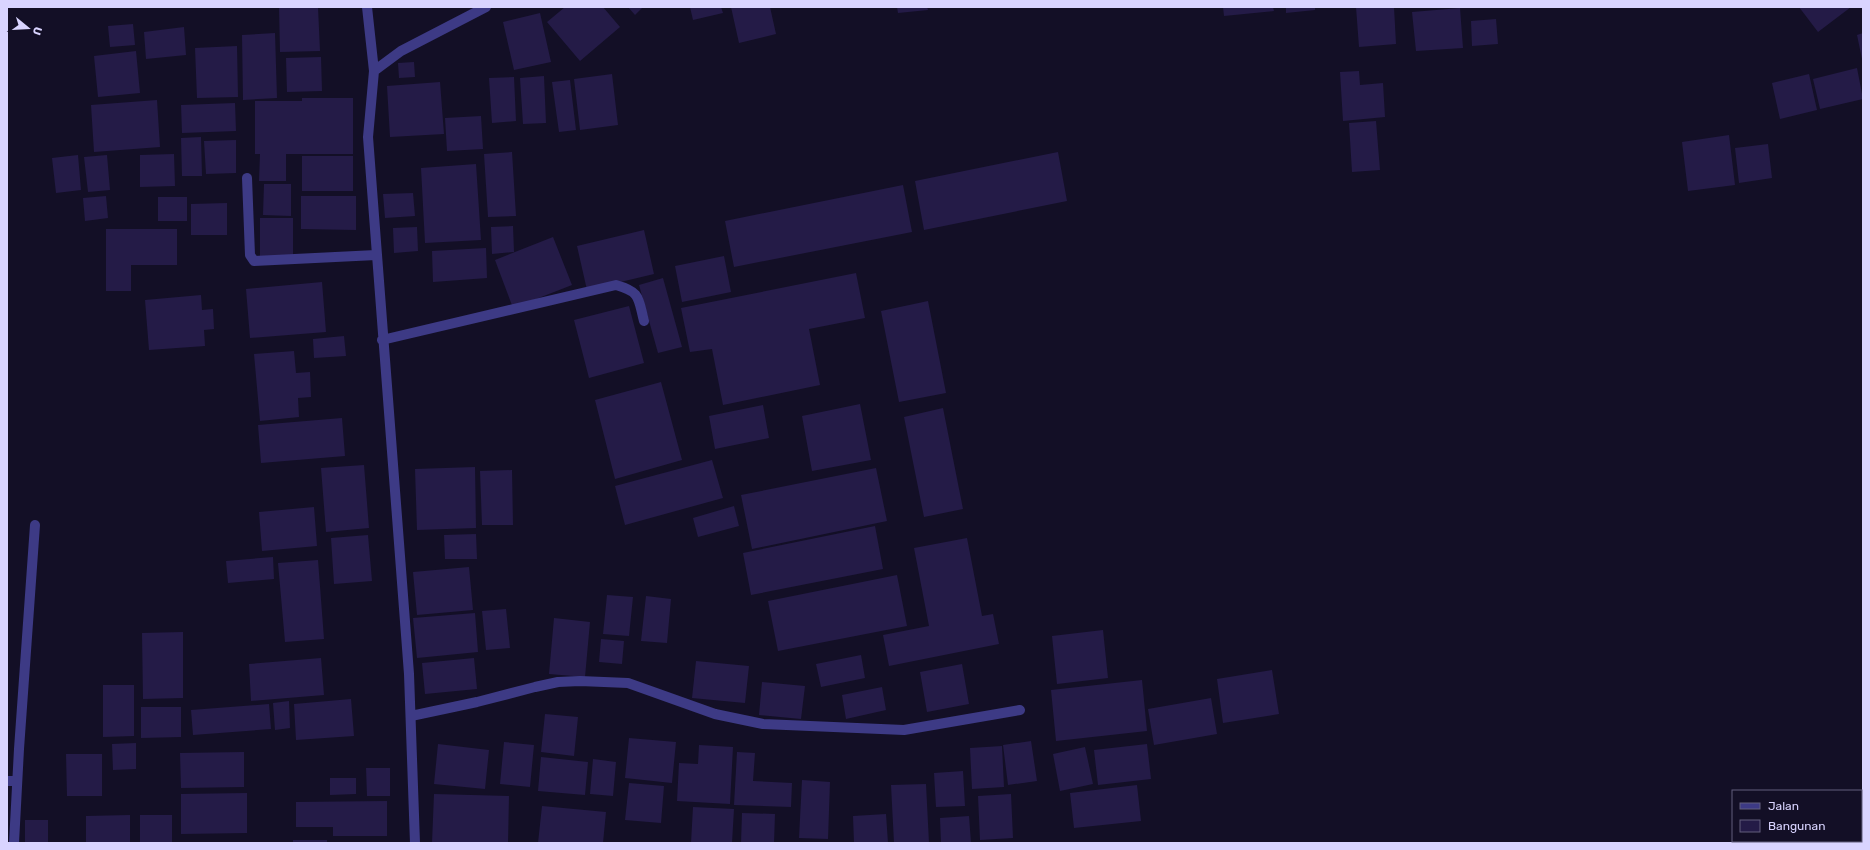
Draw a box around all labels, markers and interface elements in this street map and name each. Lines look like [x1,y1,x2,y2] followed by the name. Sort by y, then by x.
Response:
[8,8,48,48] north arrow
[30,25,44,37] text: U
[1732,790,1862,842] legend
[1768,799,1799,813] text: Jalan
[1768,819,1825,833] text: Bangunan

